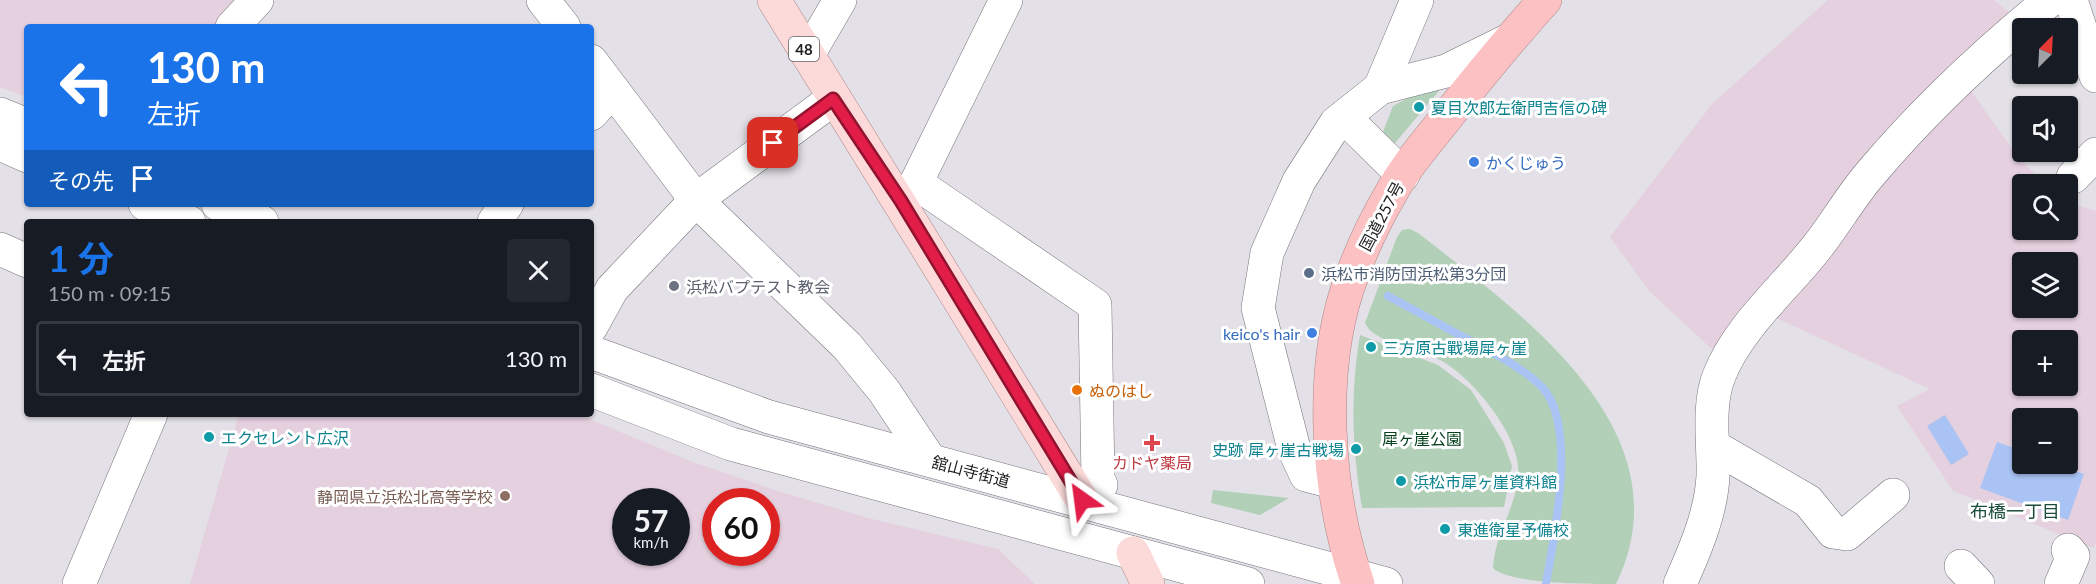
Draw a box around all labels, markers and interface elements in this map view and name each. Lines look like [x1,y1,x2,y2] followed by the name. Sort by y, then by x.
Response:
[2012,18,2078,84] north arrow
[2012,18,2078,474] map controls
[789,37,819,61] road number: 48
[147,42,265,92] text: 130 m
[48,48,126,126] icon: left
[2012,96,2078,162] button: sound
[147,97,201,130] text: 左折
[1431,98,1607,117] place label: 夏目次郎左衛門吉信の碑
[1412,100,1426,114] marker: 夏目次郎左衛門吉信の碑
[747,117,798,168] pin
[756,126,789,159] icon: arrive
[1486,153,1566,172] place label: かくじゅう
[1467,155,1481,169] marker: かくじゅう
[126,162,159,195] icon: arrive
[48,167,114,194] text: その先
[2012,174,2078,240] button: search
[1355,178,1407,254] street label: 国道257号
[48,236,114,280] text: 1 分
[507,239,570,302] button: close
[2012,252,2078,318] button: layers
[1321,264,1506,283] place label: 浜松市消防団浜松第3分団
[1302,266,1316,280] marker: 浜松市消防団浜松第3分団
[686,277,830,296] place label: 浜松バプテスト教会
[667,279,681,293] marker: 浜松バプテスト教会
[48,281,171,305] text: 150 m · 09:15
[1223,324,1300,343] place label: keico's hair
[1305,326,1319,340] marker: keico's hair
[2012,330,2078,396] button: +
[1383,338,1527,357] place label: 三方原古戰場犀ヶ崖
[1364,340,1378,354] marker: 三方原古戰場犀ヶ崖
[51,342,84,375] icon: left
[505,345,567,372] text: 130 m
[102,347,146,374] text: 左折
[1089,381,1153,400] place label: ぬのはし
[1070,383,1084,397] marker: ぬのはし
[2012,408,2078,474] button: −
[221,428,349,447] place label: エクセレント広沢
[1382,429,1462,448] park label: 犀ヶ崖公園
[202,430,216,444] marker: エクセレント広沢
[1145,436,1159,450] marker: カドヤ薬局
[1212,440,1344,459] place label: 史跡 犀ヶ崖古戦場
[1349,442,1363,456] marker: 史跡 犀ヶ崖古戦場
[930,451,1012,491] street label: 舘山寺街道
[1112,453,1192,472] place label: カドヤ薬局
[1050,468,1114,532] position arrow
[1413,472,1557,491] place label: 浜松市犀ヶ崖資料館
[1394,474,1408,488] marker: 浜松市犀ヶ崖資料館
[317,487,493,506] place label: 静岡県立浜松北高等学校
[702,488,780,566] speed limit sign: 60
[498,489,512,503] marker: 静岡県立浜松北高等学校
[1970,500,2060,522] district label: 布橋一丁目
[634,502,668,538] text: 57
[1457,520,1569,539] place label: 東進衛星予備校
[1438,522,1452,536] marker: 東進衛星予備校
[633,533,669,551] text: km/h

